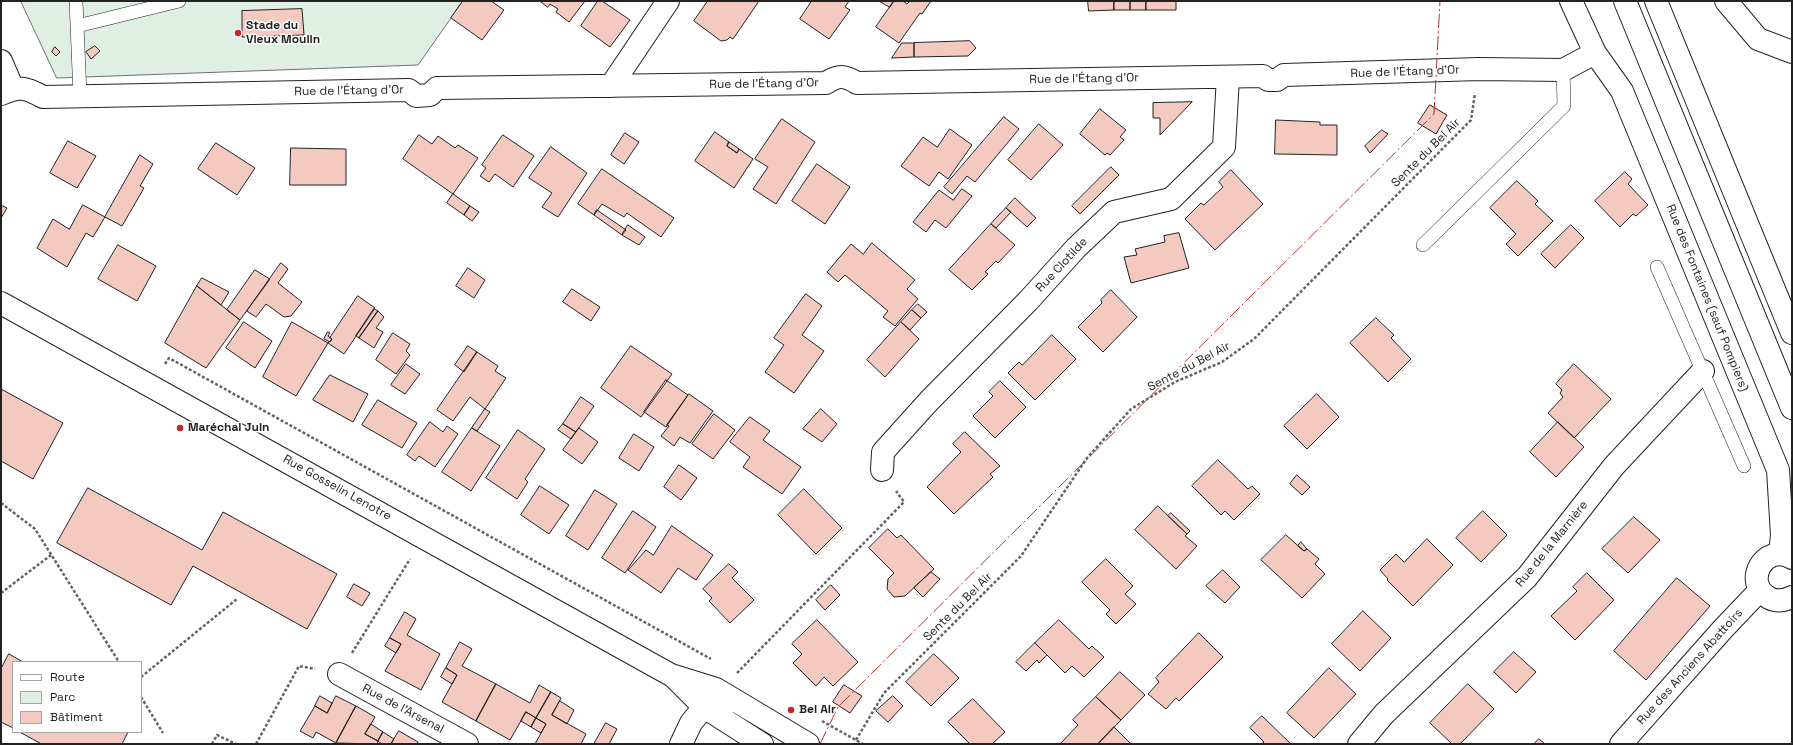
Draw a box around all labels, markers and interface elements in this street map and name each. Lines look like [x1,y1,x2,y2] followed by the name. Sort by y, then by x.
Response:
[246,19,320,47] place label: Stade du Vieux Moulin
[233,28,243,38] marker: Stade du Vieux Moulin
[1350,63,1460,81] street label: Rue de l'Étang d'Or
[1029,71,1139,87] street label: Rue de l'Étang d'Or
[709,76,819,92] street label: Rue de l'Étang d'Or
[294,83,404,99] street label: Rue de l'Étang d'Or
[1389,116,1463,190] street label: Sente du Bel Air
[1663,202,1751,394] street label: Rue des Fontaines (sauf Pompiers)
[1033,235,1091,295] street label: Rue Clotilde
[1145,339,1233,395] street label: Sente du Bel Air
[188,421,269,435] place label: Maréchal Juin
[175,423,185,433] marker: Maréchal Juin
[280,452,394,524] street label: Rue Gosselin Lenotre
[1513,498,1591,590] street label: Rue de la Marnière
[921,570,995,644] street label: Sente du Bel Air
[1634,606,1746,728] street label: Rue des Anciens Abattoirs
[12,661,142,733] legend
[50,669,85,685] text: Route
[360,681,446,737] street label: Rue de l'Arsenal
[50,689,75,705] text: Parc
[799,703,836,717] place label: Bel Air
[786,705,796,715] marker: Bel Air
[50,709,103,725] text: Bâtiment

